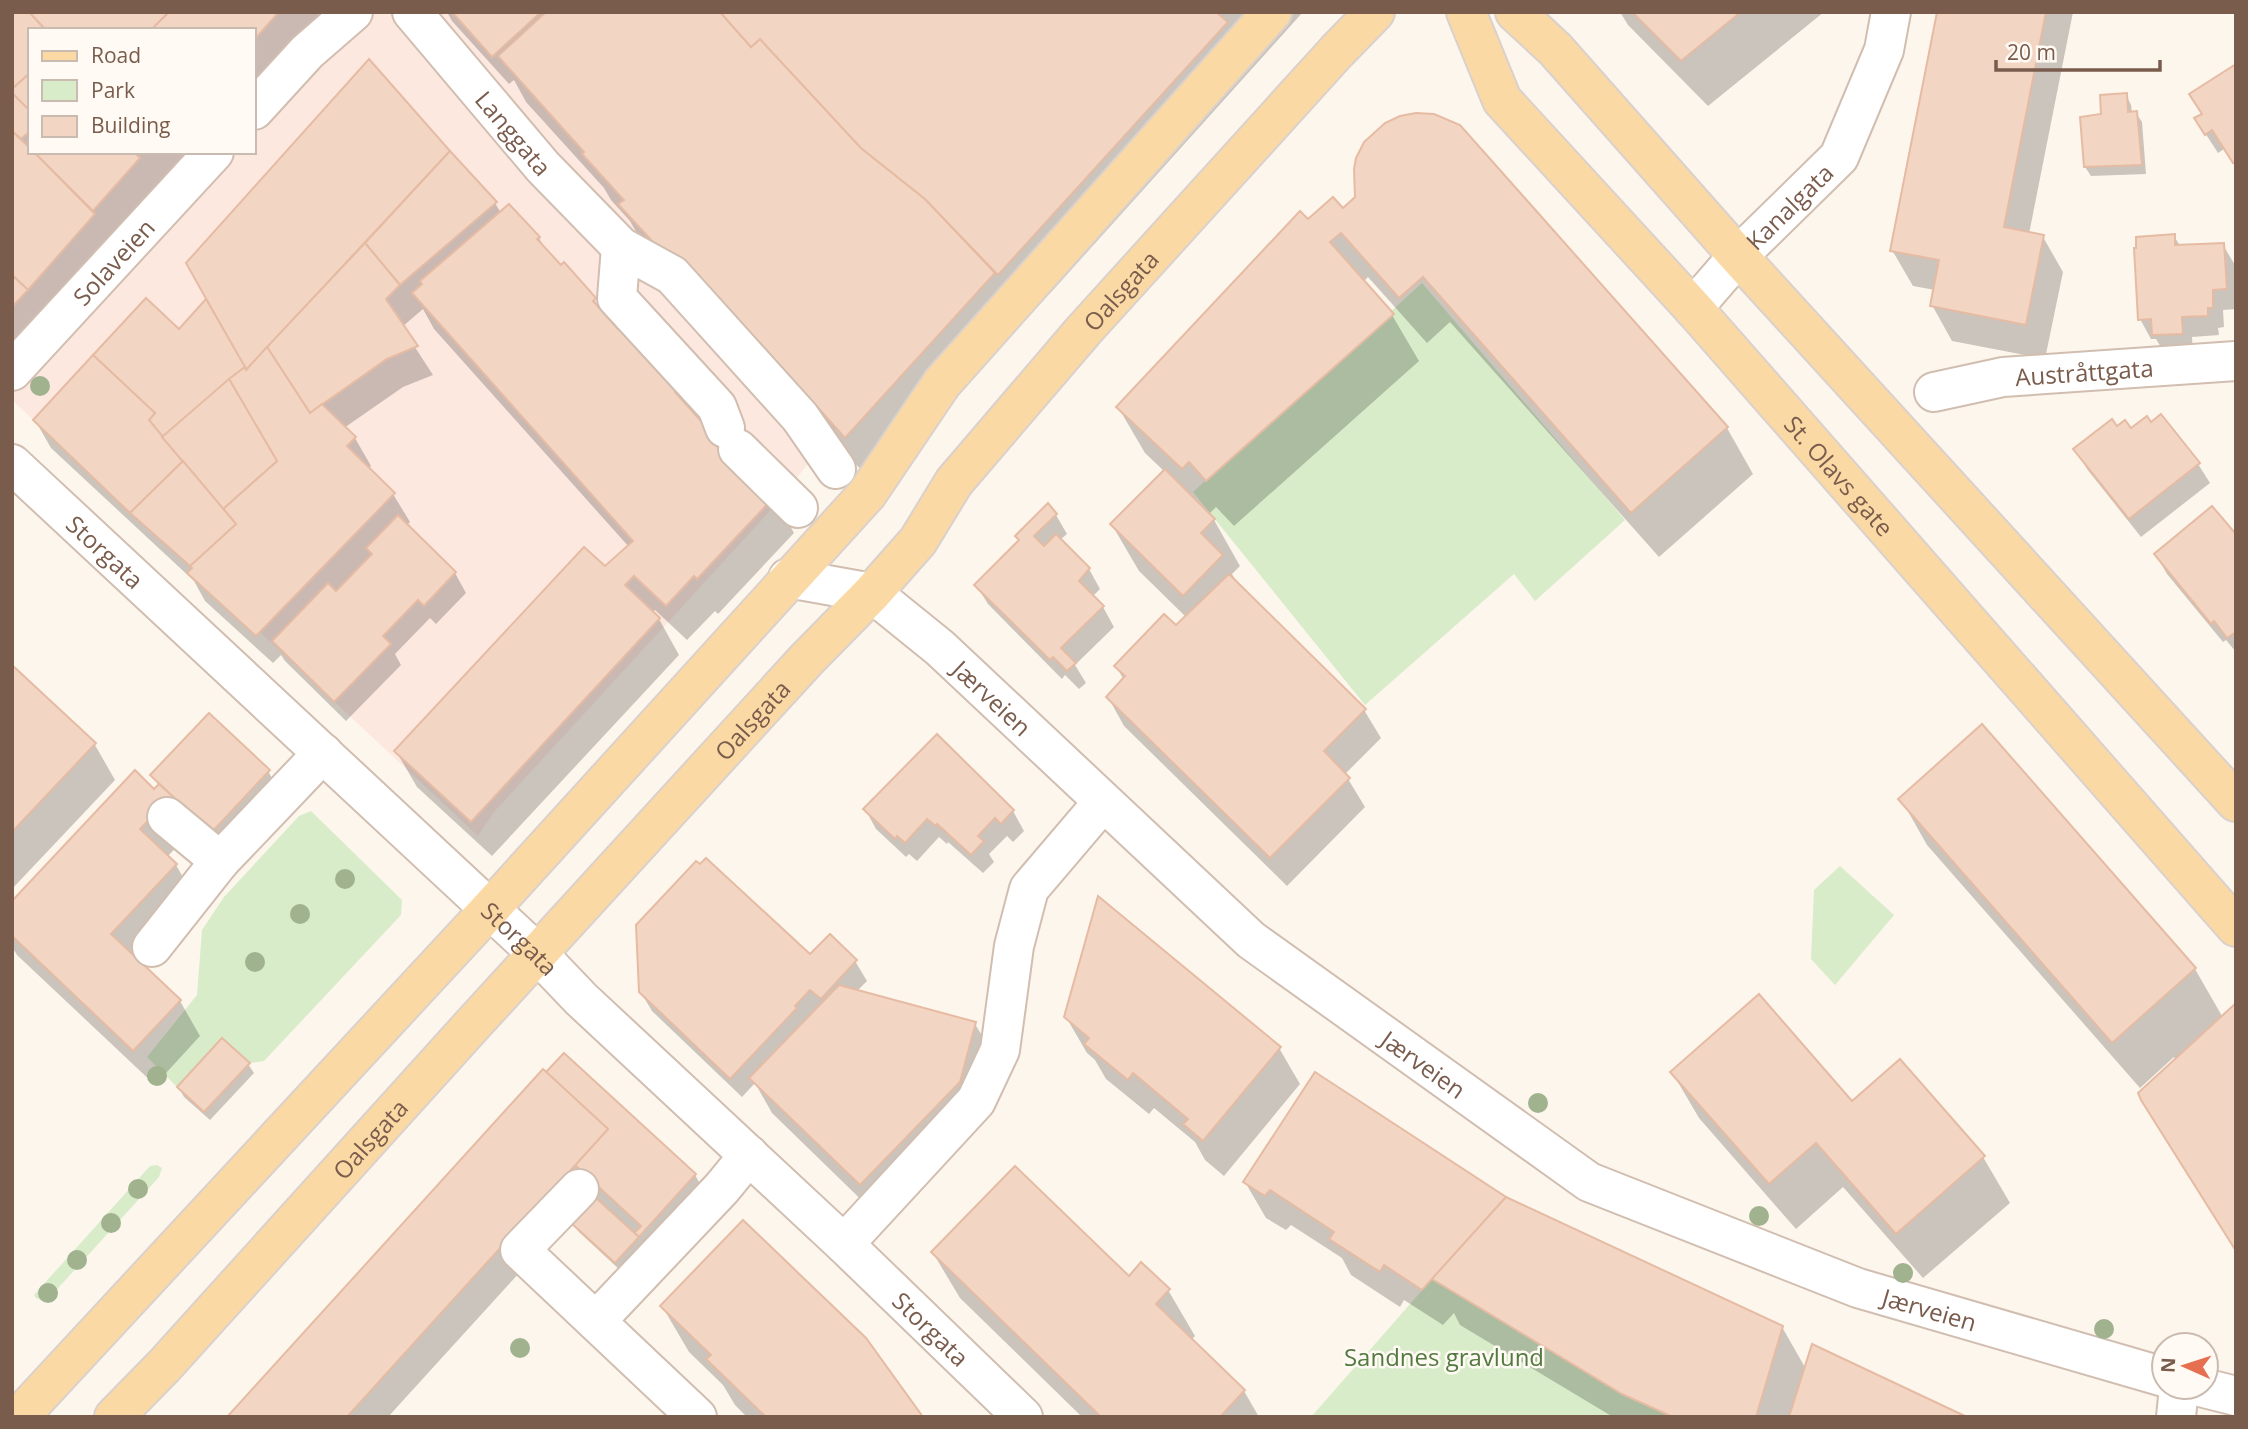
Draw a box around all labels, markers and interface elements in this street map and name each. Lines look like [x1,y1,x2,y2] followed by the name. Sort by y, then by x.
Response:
[28,28,256,154] legend
[1996,28,2160,72] scale bar
[2007,38,2056,66] text: 20 m
[91,41,141,69] text: Road
[91,76,135,104] text: Park
[468,83,559,182] street label: Langgata
[91,111,170,139] text: Building
[1738,156,1840,257] street label: Kanalgata
[65,211,161,312] street label: Solaveien
[1075,243,1165,338] street label: Oalsgata
[2014,350,2154,393] street label: Austråttgata
[1778,408,1902,543] street label: St. Olavs gate
[60,507,151,595] street label: Storgata
[945,651,1039,743] street label: Jærveien
[706,672,797,767] street label: Oalsgata
[475,894,566,982] street label: Storgata
[1373,1021,1473,1105] street label: Jærveien
[325,1091,415,1186] street label: Oalsgata
[1877,1279,1981,1338] street label: Jærveien
[886,1284,977,1373] street label: Storgata
[2150,1331,2220,1401] north arrow
[1344,1340,1544,1373] park label: Sandnes gravlund
[2155,1357,2181,1374] text: N

